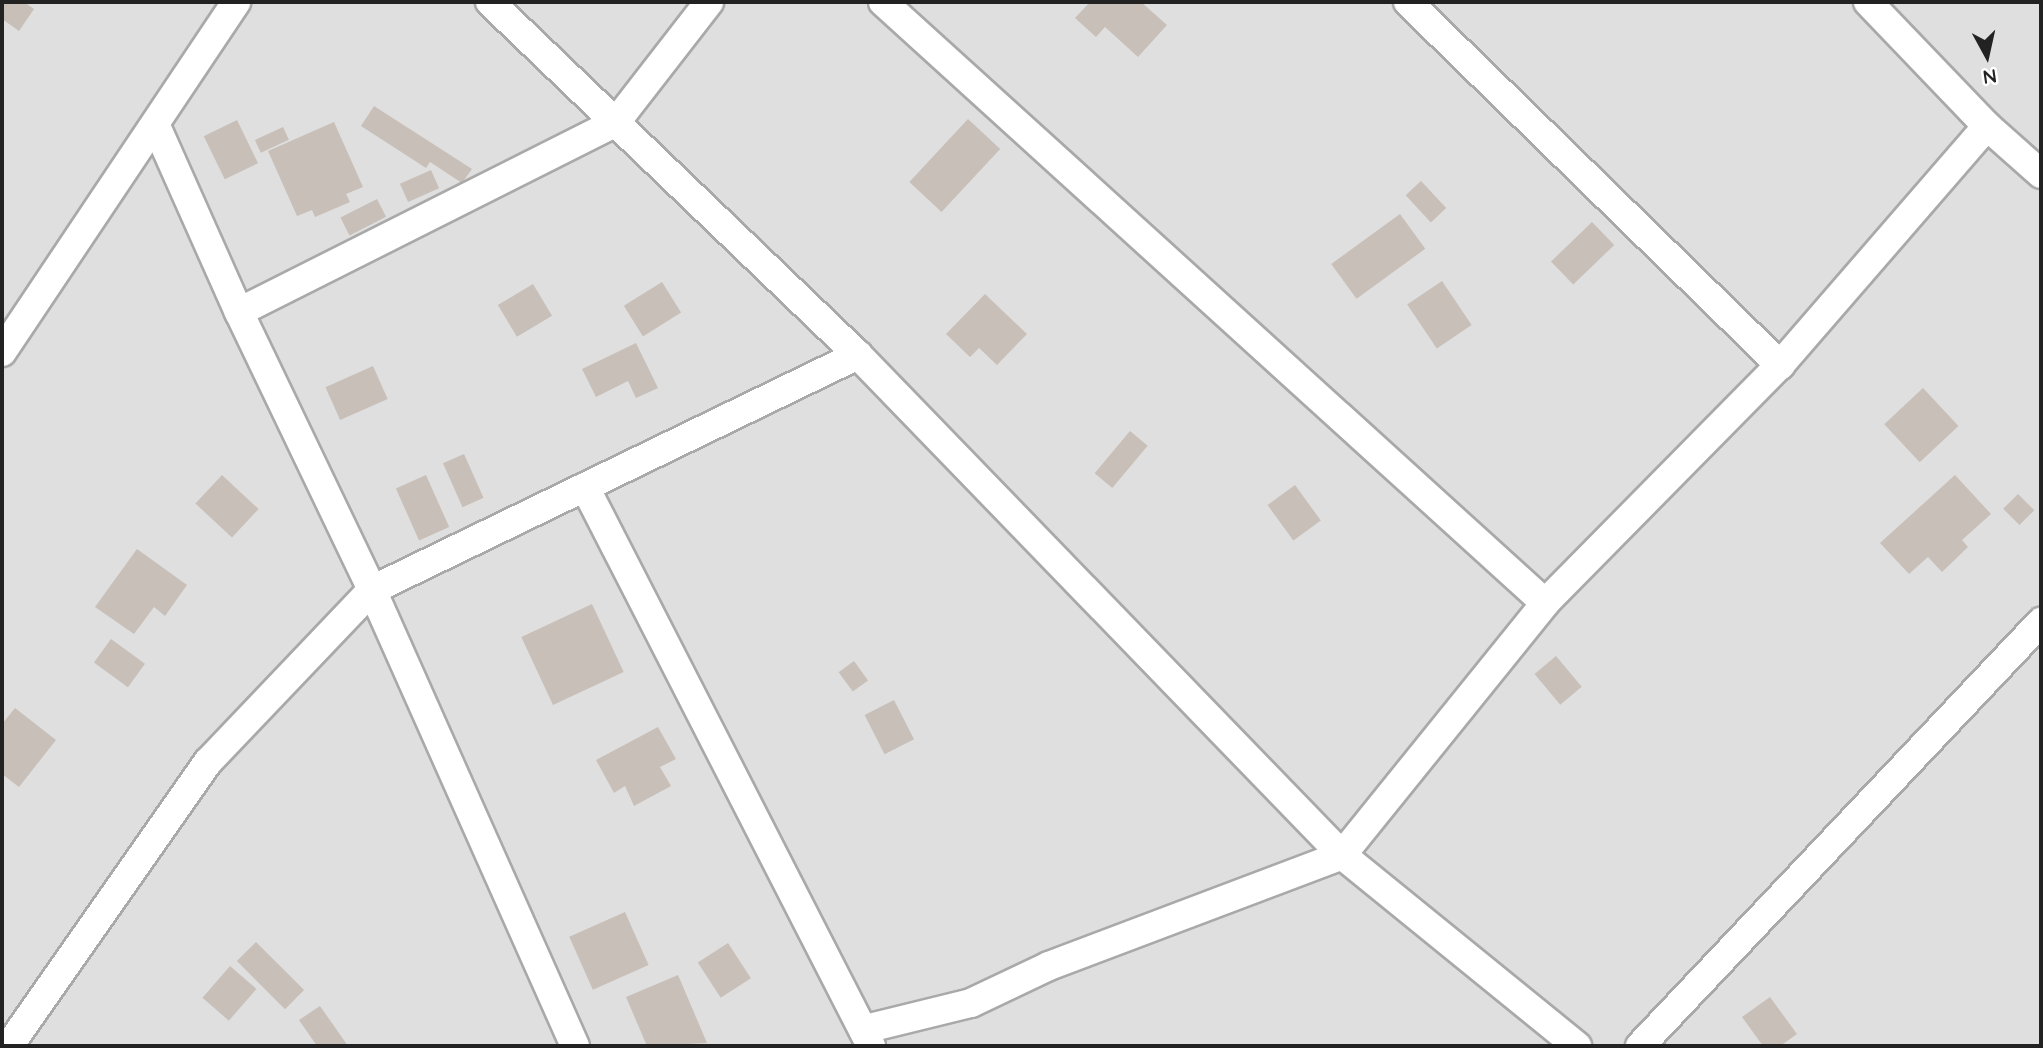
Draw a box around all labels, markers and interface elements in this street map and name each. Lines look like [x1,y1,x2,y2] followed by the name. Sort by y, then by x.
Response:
[1952,21,2022,91] north arrow
[1981,64,1999,90] text: N

